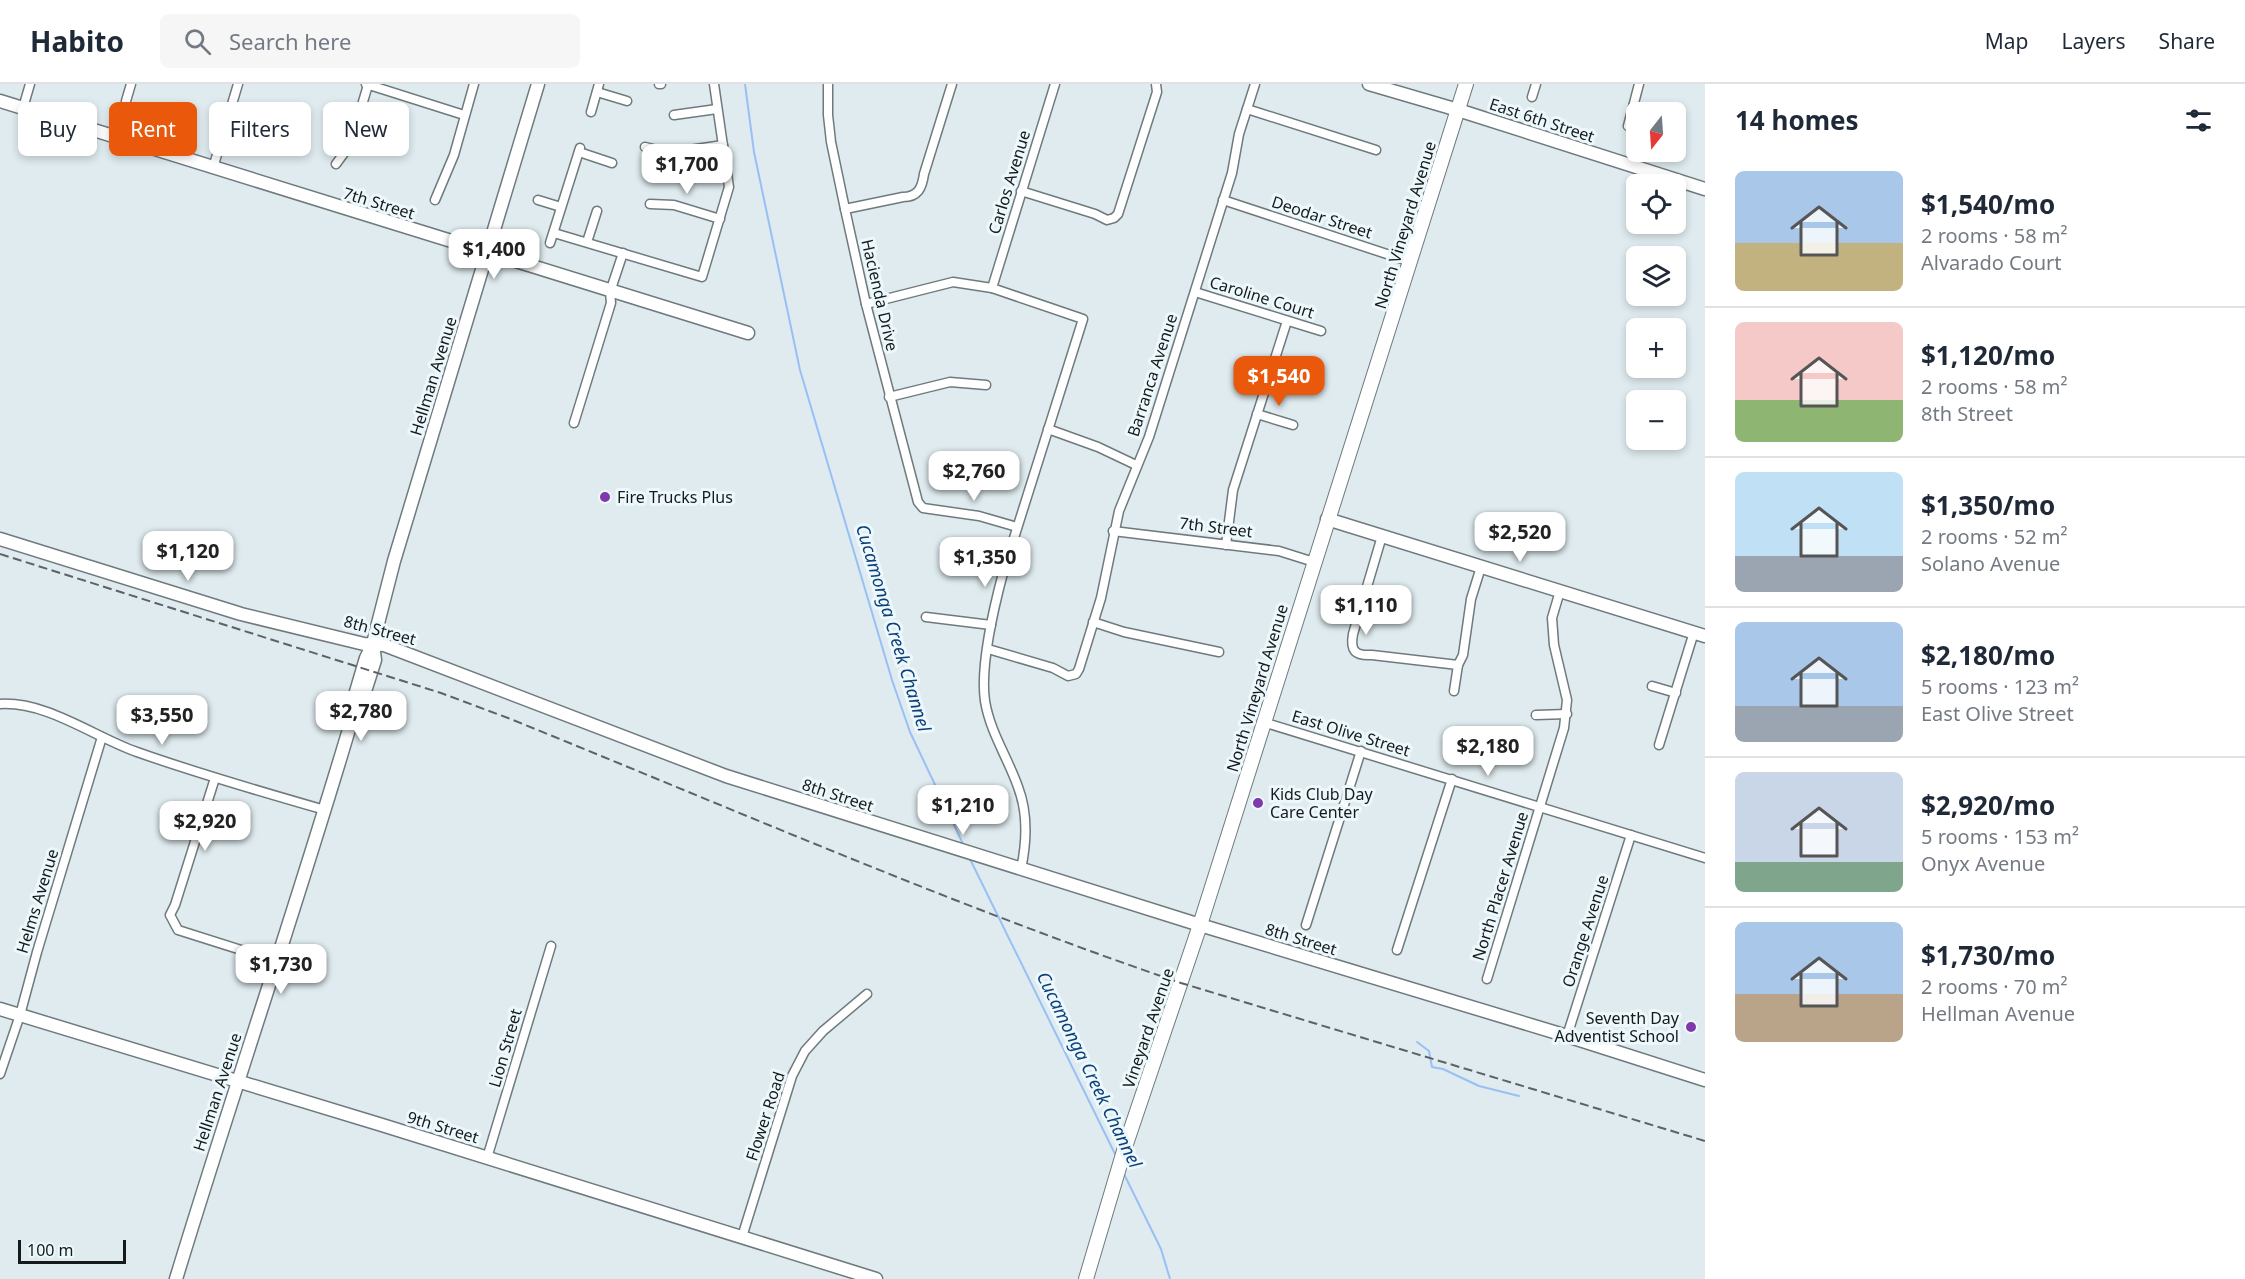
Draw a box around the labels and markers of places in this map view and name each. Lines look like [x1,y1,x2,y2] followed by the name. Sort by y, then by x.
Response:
[638,144,736,195] pin: $1,700
[445,229,543,280] pin: $1,400
[1230,356,1328,407] pin: $1,540
[925,451,1023,502] pin: $2,760
[617,486,733,508] place label: Fire Trucks Plus
[598,490,612,504] marker: Fire Trucks Plus
[1471,512,1569,563] pin: $2,520
[139,531,237,582] pin: $1,120
[936,537,1034,588] pin: $1,350
[1317,585,1415,636] pin: $1,110
[312,691,410,742] pin: $2,780
[113,695,211,746] pin: $3,550
[1439,726,1537,777] pin: $2,180
[1270,783,1373,823] place label: Kids Club Day Care Center
[914,785,1012,836] pin: $1,210
[1251,796,1265,810] marker: Kids Club Day Care Center
[156,801,254,852] pin: $2,920
[232,944,330,995] pin: $1,730
[1555,1007,1680,1047] place label: Seventh Day Adventist School
[1684,1020,1698,1034] marker: Seventh Day Adventist School

